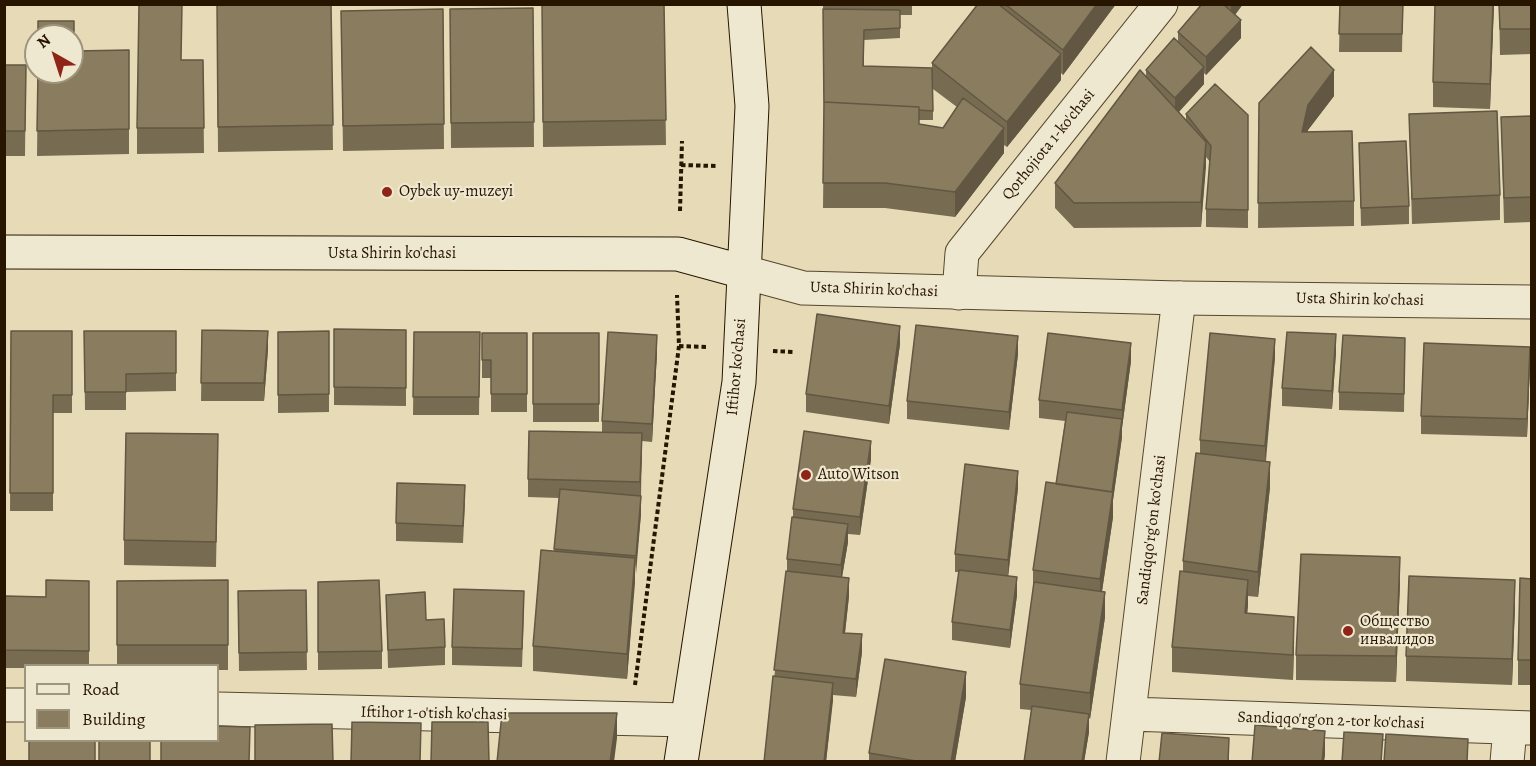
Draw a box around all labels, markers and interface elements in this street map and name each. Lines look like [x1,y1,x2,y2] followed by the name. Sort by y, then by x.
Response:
[24,24,84,84] north arrow
[32,29,55,54] text: N
[998,86,1100,204] street label: Qorhojiota 1-ko'chasi
[399,182,513,202] place label: Oybek uy-muzeyi
[380,185,394,199] marker: Oybek uy-muzeyi
[328,244,456,264] street label: Usta Shirin ko'chasi
[810,278,938,302] street label: Usta Shirin ko'chasi
[1296,289,1424,311] street label: Usta Shirin ko'chasi
[723,318,751,416] street label: Iftihor ko'chasi
[1133,454,1171,606] street label: Sandiqqo'rg'on ko'chasi
[818,465,899,485] place label: Auto Witson
[799,468,813,482] marker: Auto Witson
[1360,612,1435,650] place label: Общество инвалидов
[1341,624,1355,638] marker: Общество инвалидов
[24,664,219,742] legend
[82,677,119,701] text: Road
[360,703,508,725] street label: Iftihor 1-o'tish ko'chasi
[82,707,146,731] text: Building
[1237,708,1425,734] street label: Sandiqqo'rg'on 2-tor ko'chasi

